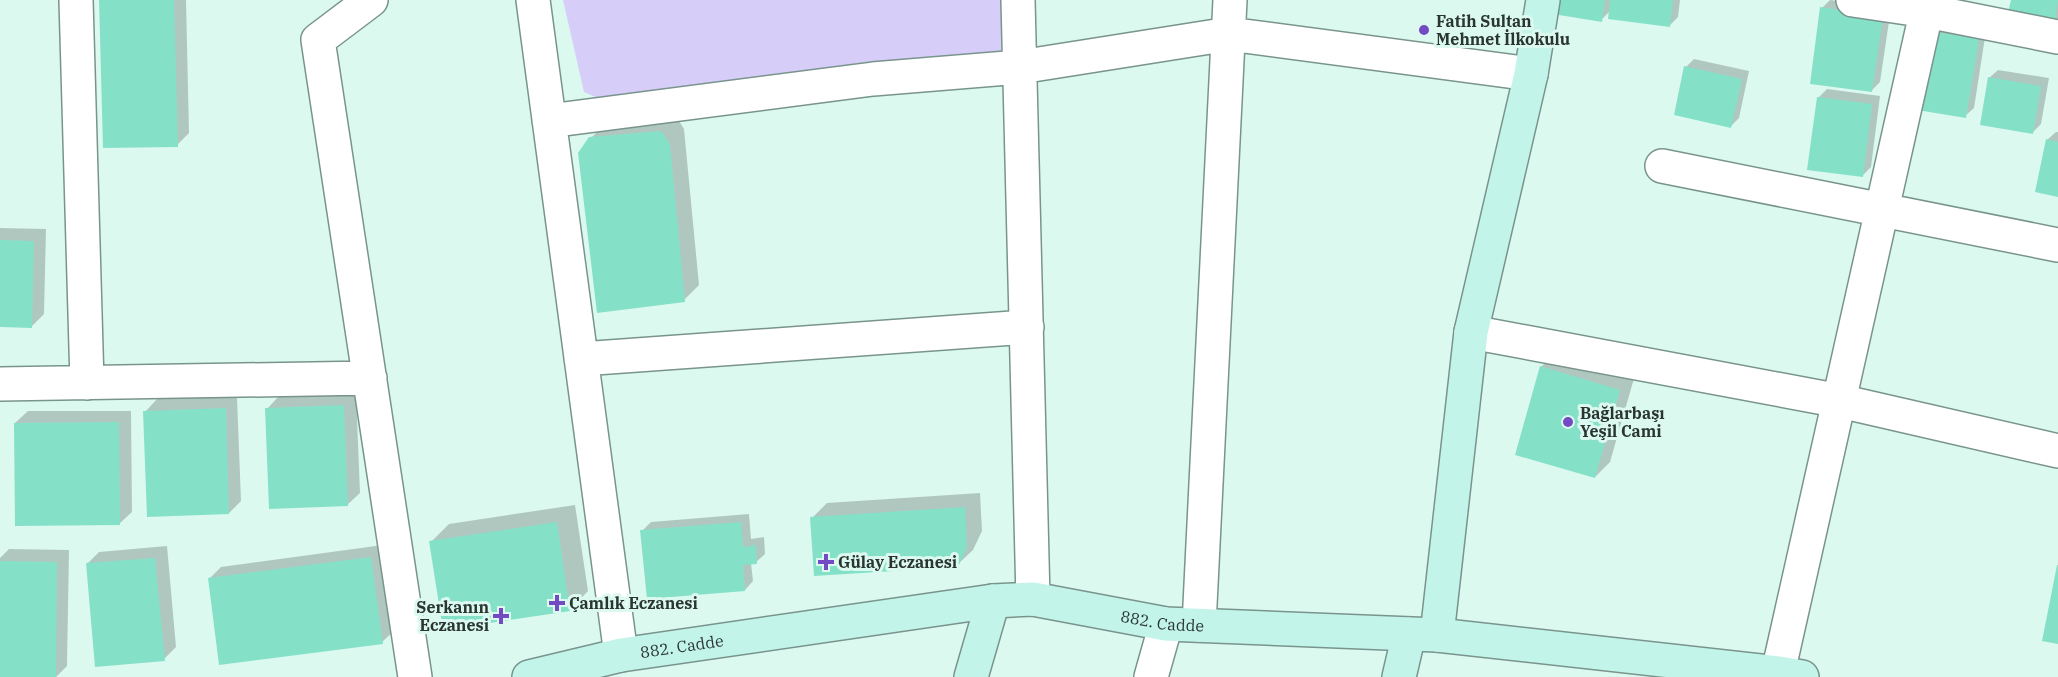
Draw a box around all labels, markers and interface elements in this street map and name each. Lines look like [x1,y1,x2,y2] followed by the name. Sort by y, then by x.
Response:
[1436,11,1570,49] place label: Fatih Sultan Mehmet İlkokulu
[1417,23,1431,37] marker: Fatih Sultan Mehmet İlkokulu
[1580,403,1665,441] place label: Bağlarbaşı Yeşil Cami
[1561,415,1575,429] marker: Bağlarbaşı Yeşil Cami
[838,552,957,572] place label: Gülay Eczanesi
[819,555,833,569] marker: Gülay Eczanesi
[569,593,698,613] place label: Çamlık Eczanesi
[550,596,564,610] marker: Çamlık Eczanesi
[416,597,489,635] place label: Serkanın Eczanesi
[1119,606,1204,636] street label: 882. Cadde
[494,609,508,623] marker: Serkanın Eczanesi
[639,630,725,662] street label: 882. Cadde

